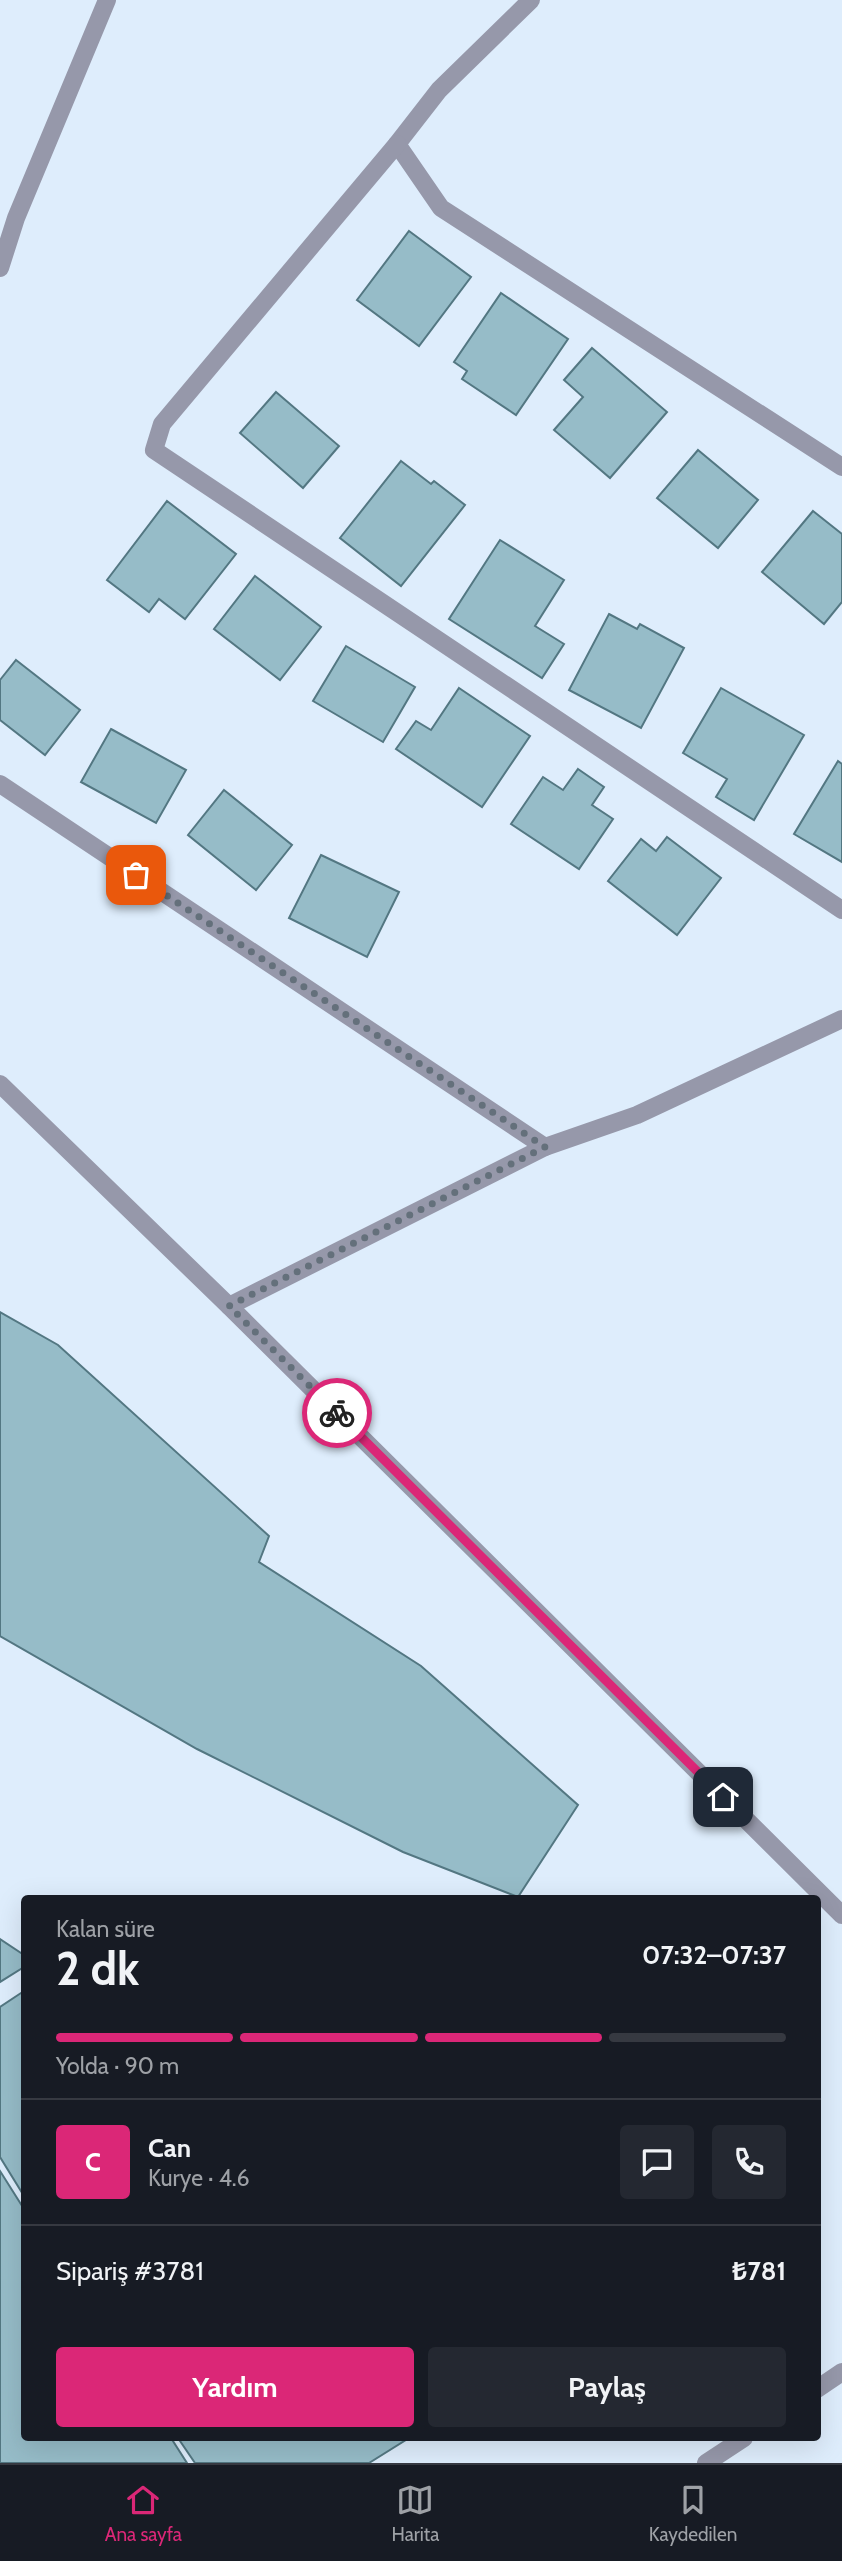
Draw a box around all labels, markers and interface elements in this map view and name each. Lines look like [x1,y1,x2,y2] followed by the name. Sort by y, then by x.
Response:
[106,845,166,905] pin
[117,856,155,894] icon: bag
[302,1378,372,1448] courier
[318,1394,356,1432] icon: bike
[693,1767,753,1827] pin
[704,1778,742,1816] icon: home
[56,1915,155,1943] text: Kalan süre
[642,1939,786,1971] text: 07:32–07:37
[56,1941,139,1997] text: 2 dk
[56,2052,179,2080] text: Yolda · 90 m
[620,2125,694,2199] button: chat
[712,2125,786,2199] button: phone
[148,2132,191,2164] text: Can
[85,2146,101,2178] text: C
[148,2164,250,2192] text: Kurye · 4.6
[56,2255,204,2287] text: Sipariş #3781
[732,2255,786,2287] text: ₺781
[56,2347,414,2427] button: Yardım
[428,2347,786,2427] button: Paylaş
[105,2481,182,2546] tab: Ana sayfa
[391,2481,439,2546] tab: Harita
[649,2481,737,2546] tab: Kaydedilen

